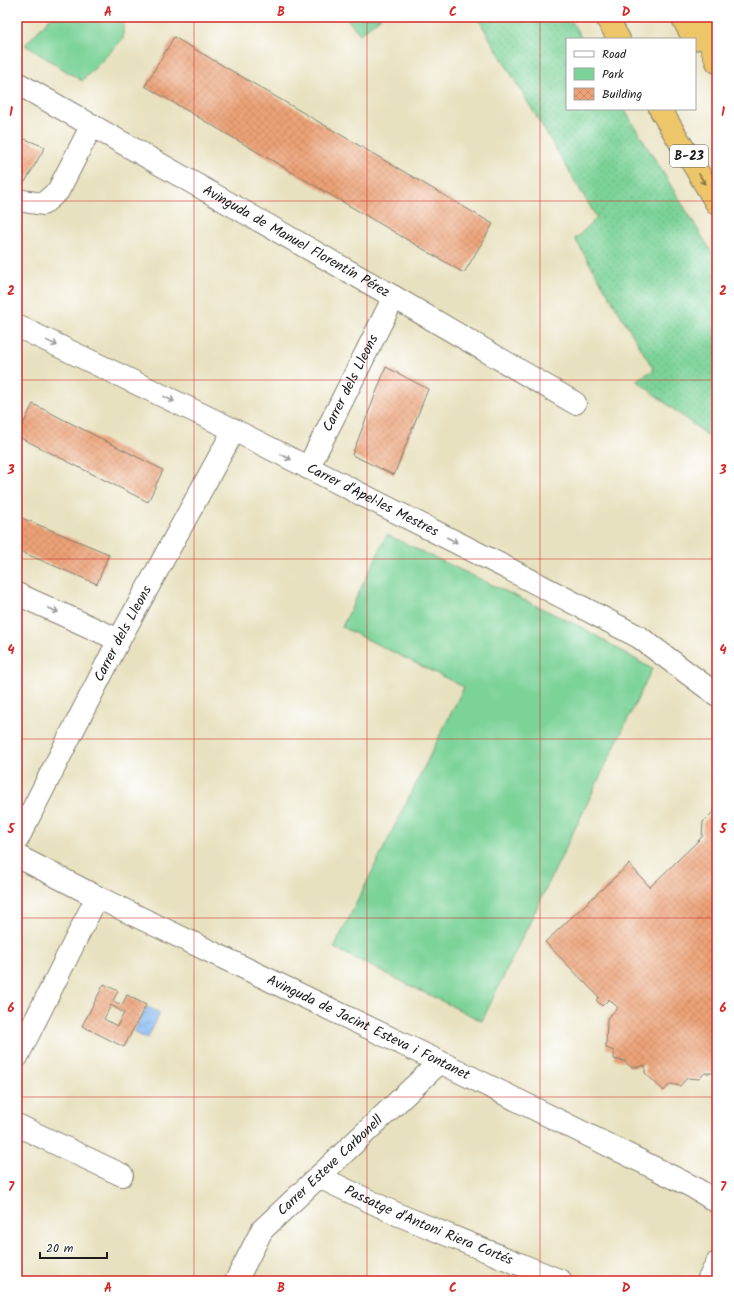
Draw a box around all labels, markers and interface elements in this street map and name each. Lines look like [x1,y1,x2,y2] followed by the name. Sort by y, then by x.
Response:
[104,2,112,23] text: A
[277,2,285,23] text: B
[449,2,457,23] text: C
[622,2,631,23] text: D
[566,38,696,110] legend
[602,45,627,64] text: Road
[602,65,624,84] text: Park
[602,85,642,104] text: Building
[9,102,13,123] text: 1
[721,102,725,123] text: 1
[670,145,708,167] road number: B-23
[698,173,706,185] one-way arrow
[198,180,394,303] street label: Avinguda de Manuel Florentín Pérez
[7,281,15,302] text: 2
[719,281,727,302] text: 2
[317,331,384,436] street label: Carrer dels Lleons
[46,339,58,347] one-way arrow
[163,396,175,403] one-way arrow
[279,454,291,461] one-way arrow
[303,458,442,543] street label: Carrer d'Apel·les Mestres
[6,460,15,481] text: 3
[718,460,727,481] text: 3
[446,537,458,544] one-way arrow
[88,581,158,686] street label: Carrer dels Lleons
[46,607,58,614] one-way arrow
[7,640,15,661] text: 4
[719,640,727,661] text: 4
[7,819,16,840] text: 5
[719,819,728,840] text: 5
[263,969,474,1086] street label: Avinguda de Jacint Esteva i Fontanet
[7,998,15,1019] text: 6
[719,998,727,1019] text: 6
[272,1110,389,1221] street label: Carrer Esteve Carbonell
[8,1177,15,1198] text: 7
[720,1177,727,1198] text: 7
[341,1180,516,1271] street label: Passatge d'Antoni Riera Cortés
[40,1234,107,1260] scale bar
[46,1239,74,1258] text: 20 m
[104,1278,112,1298] text: A
[277,1278,285,1298] text: B
[449,1278,457,1298] text: C
[622,1278,631,1298] text: D

